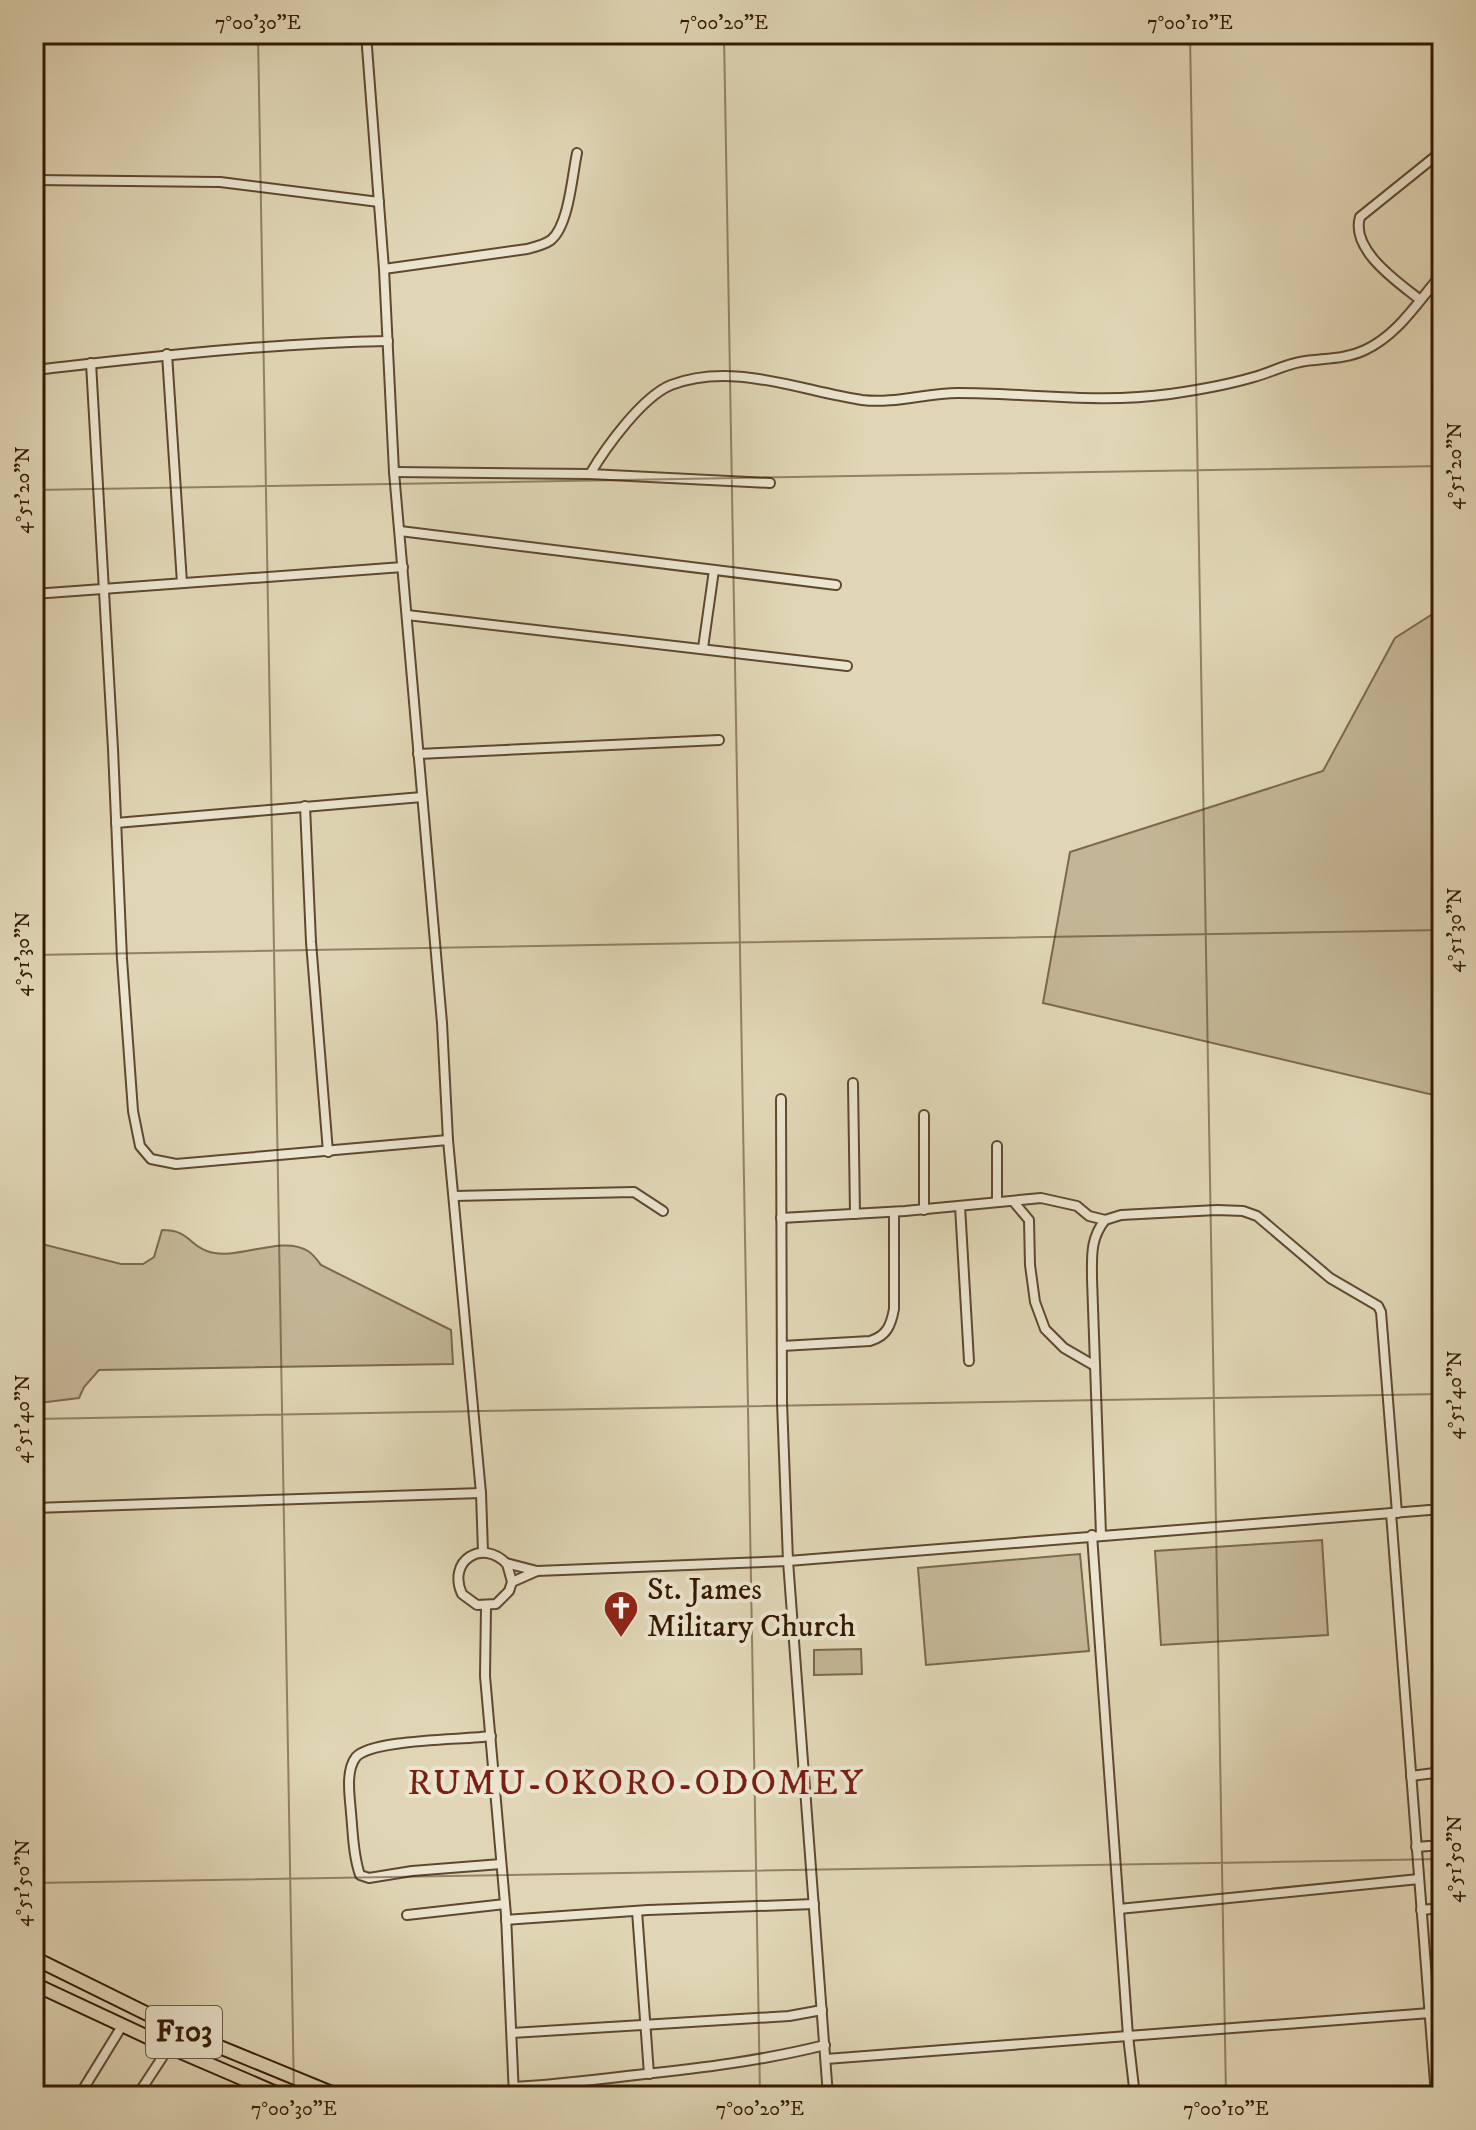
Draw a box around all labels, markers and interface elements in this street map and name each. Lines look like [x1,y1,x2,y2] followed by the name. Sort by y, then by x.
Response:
[215,11,301,36] text: 7°00'30"E
[680,11,768,36] text: 7°00'20"E
[1147,11,1233,36] text: 7°00'10"E
[1443,422,1468,510] text: 4°51'20"N
[11,446,36,534] text: 4°51'20"N
[1443,888,1468,972] text: 4°51'30"N
[11,912,36,996] text: 4°51'30"N
[1443,1351,1468,1439] text: 4°51'40"N
[11,1375,36,1463] text: 4°51'40"N
[647,1570,856,1647] place label: St. James Military Church
[602,1589,640,1639] church icon: St. James Military Church
[407,1761,865,1806] district label: RUMU-OKORO-ODOMEY
[1443,1815,1468,1903] text: 4°51'50"N
[11,1839,36,1927] text: 4°51'50"N
[146,2006,222,2058] road number: F103
[251,2097,337,2122] text: 7°00'30"E
[716,2097,804,2122] text: 7°00'20"E
[1183,2097,1269,2122] text: 7°00'10"E

